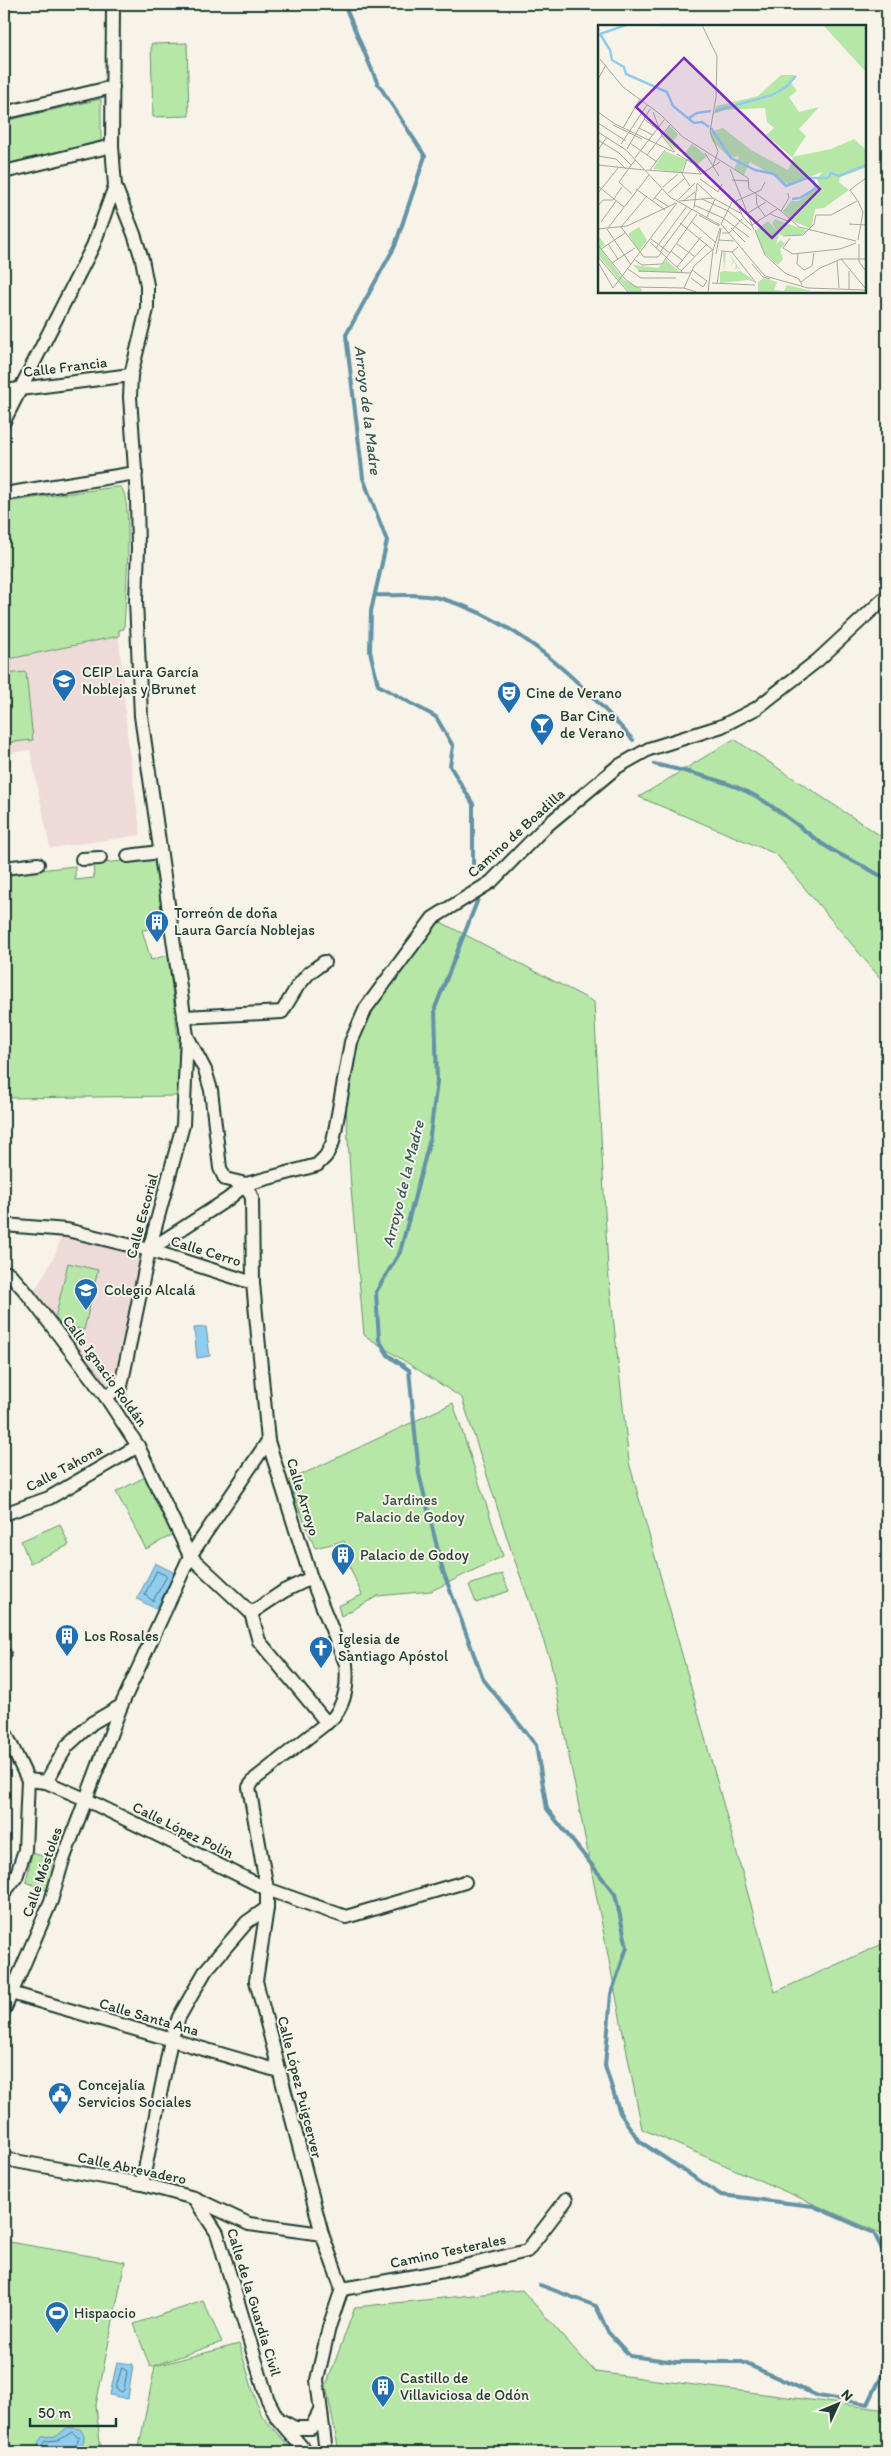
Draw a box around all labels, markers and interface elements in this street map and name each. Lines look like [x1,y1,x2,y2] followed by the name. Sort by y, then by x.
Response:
[598,25,866,292] inset map
[351,344,386,477] water label: Arroyo de la Madre
[22,353,109,381] street label: Calle Francia
[82,663,199,698] place label: CEIP Laura García Noblejas y Brunet
[51,668,77,702] school or university icon: CEIP Laura García Noblejas y Brunet
[496,680,522,714] theatre icon: Cine de Verano
[526,684,622,702] place label: Cine de Verano
[560,707,624,742] place label: Bar Cine de Verano
[529,712,555,746] bar icon: Bar Cine de Verano
[464,784,569,881] street label: Camino de Boadilla
[174,904,315,939] place label: Torreón de doña Laura García Noblejas
[144,909,170,943] building icon: Torreón de doña Laura García Noblejas
[378,1117,428,1249] water label: Arroyo de la Madre
[122,1171,162,1260] street label: Calle Escorial
[169,1232,243,1270] street label: Calle Cerro
[73,1277,99,1311] school or university icon: Colegio Alcalá
[104,1281,196,1299] place label: Colegio Alcalá
[59,1312,151,1430] street label: Calle Ignacio Roldán
[23,1440,106,1496] street label: Calle Tahona
[283,1456,323,1538] street label: Calle Arroyo
[356,1491,464,1526] park label: Jardines Palacio de Godoy
[330,1542,356,1576] building icon: Palacio de Godoy
[360,1546,469,1564] place label: Palacio de Godoy
[54,1623,80,1657] building icon: Los Rosales
[84,1627,159,1645] place label: Los Rosales
[338,1630,449,1665] place label: Iglesia de Santiago Apóstol
[308,1635,334,1669] church icon: Iglesia de Santiago Apóstol
[130,1798,237,1862] street label: Calle López Polín
[18,1824,66,1920] street label: Calle Móstoles
[97,1994,202,2040] street label: Calle Santa Ana
[274,2014,326,2160] street label: Calle López Puigcerver
[78,2076,192,2111] place label: Concejalía Servicios Sociales
[47,2081,73,2115] public building icon: Concejalía Servicios Sociales
[76,2148,188,2188] street label: Calle Abrevadero
[223,2226,285,2379] street label: Calle de la Guardia Civil
[388,2230,508,2272] street label: Camino Testerales
[44,2300,70,2334] sports icon: Hispaocio
[74,2304,136,2322] place label: Hispaocio
[400,2369,529,2404] place label: Castillo de Villaviciosa de Odón
[370,2374,396,2408] building icon: Castillo de Villaviciosa de Odón
[814,2378,864,2428] north arrow
[838,2386,856,2405] text: N
[30,2396,116,2428] scale bar
[38,2404,71,2422] text: 50 m

